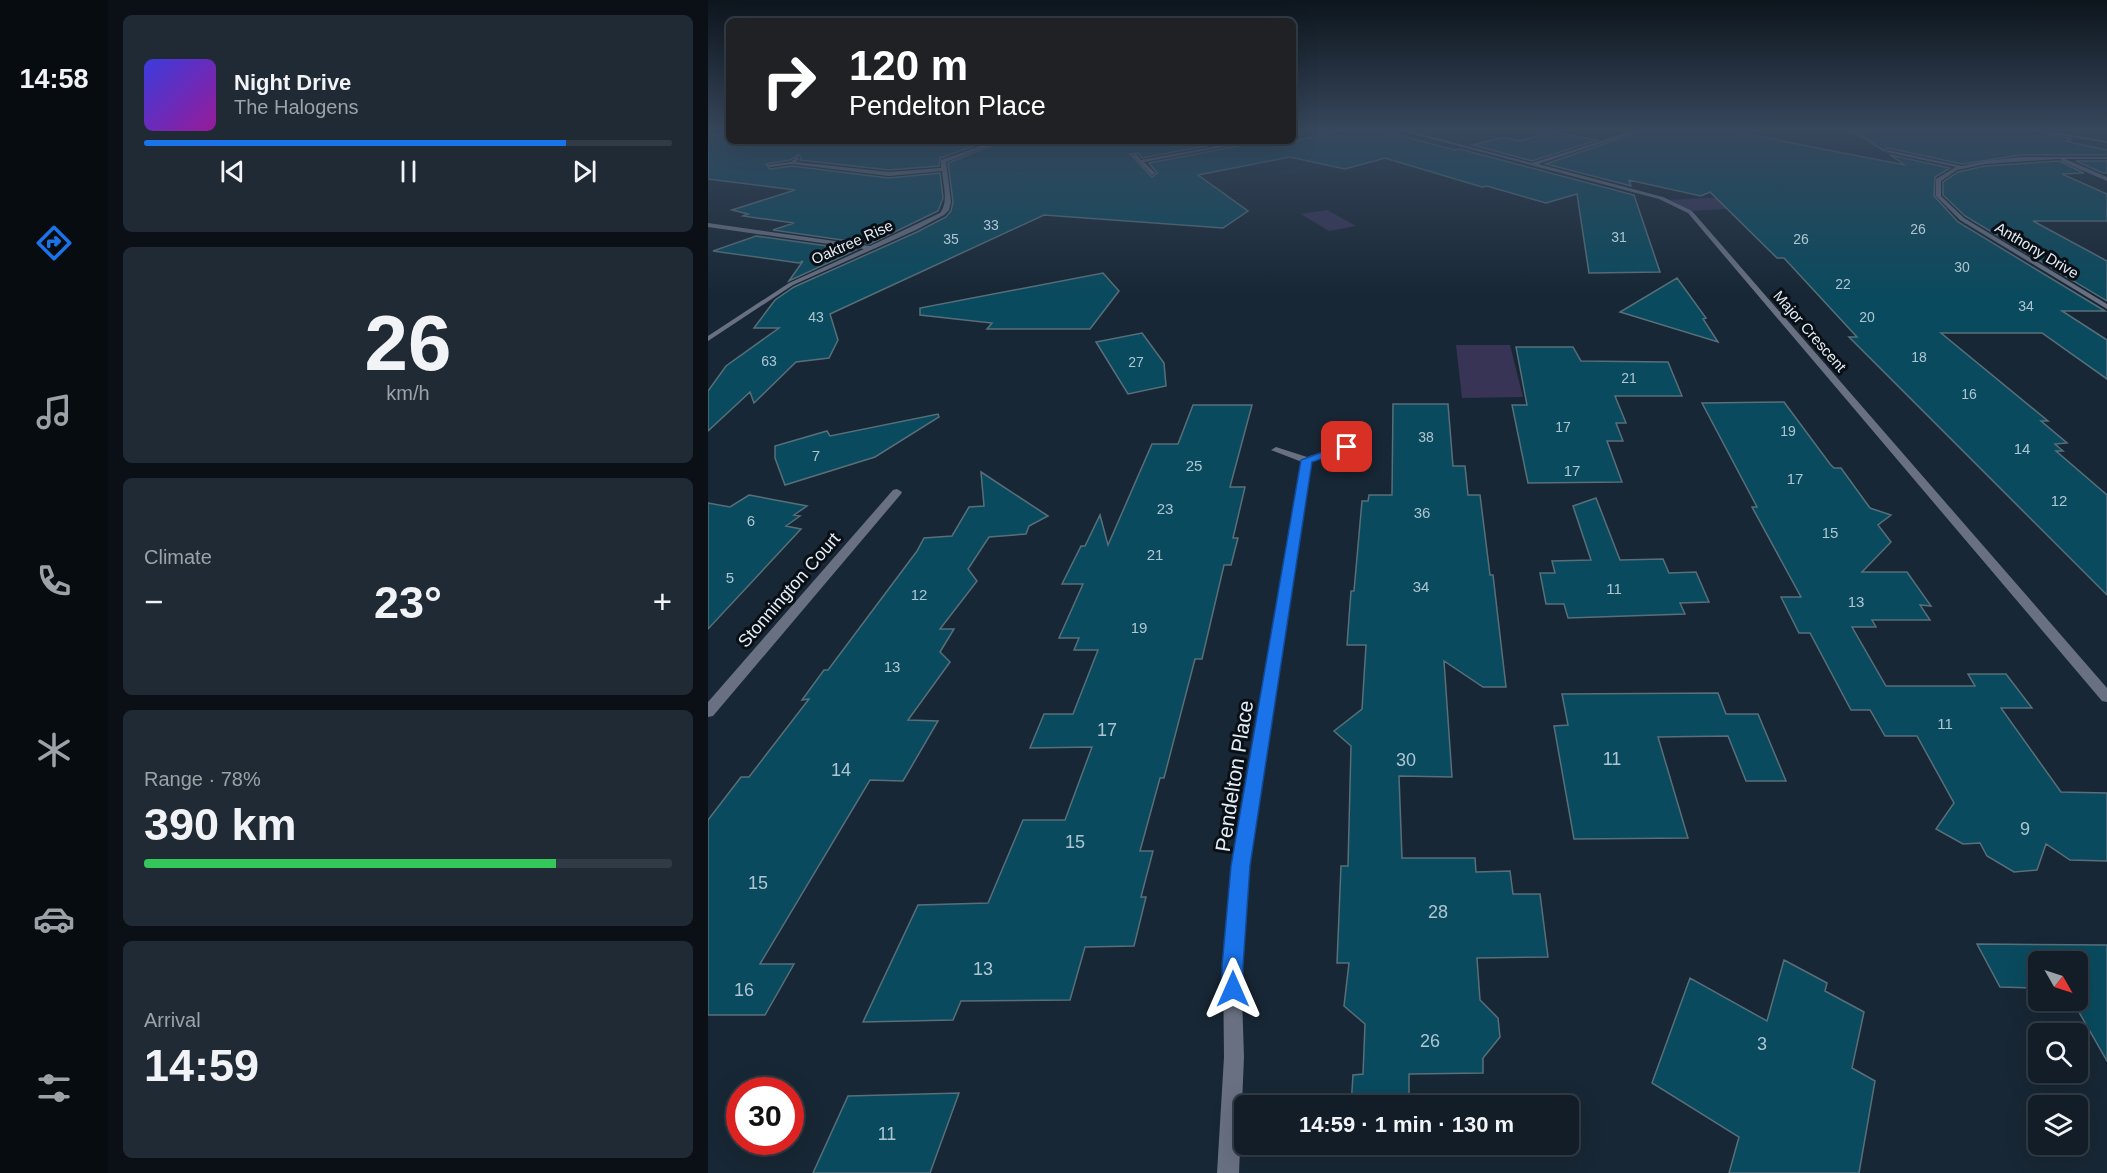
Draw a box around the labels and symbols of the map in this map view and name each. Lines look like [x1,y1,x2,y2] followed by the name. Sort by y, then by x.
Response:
[809,216,895,268] street label: Oaktree Rise
[983,217,999,233] house number: 33
[1992,218,2082,282] street label: Anthony Drive
[1910,221,1926,237] house number: 26
[1611,229,1627,245] house number: 31
[943,231,959,247] house number: 35
[1793,231,1809,247] house number: 26
[1954,259,1970,275] house number: 30
[1835,276,1851,292] house number: 22
[1770,287,1850,376] street label: Major Crescent
[2018,298,2034,314] house number: 34
[808,309,824,325] house number: 43
[1859,309,1875,325] house number: 20
[1911,349,1927,365] house number: 18
[761,353,777,369] house number: 63
[1128,354,1144,370] house number: 27
[1621,370,1637,386] house number: 21
[1961,386,1977,402] house number: 16
[1555,419,1571,435] house number: 17
[1321,421,1372,472] pin
[1780,423,1796,439] house number: 19
[1418,429,1434,445] house number: 38
[2014,440,2030,457] house number: 14
[812,447,820,464] house number: 7
[1186,457,1202,474] house number: 25
[1564,462,1580,479] house number: 17
[1787,470,1803,487] house number: 17
[2051,492,2067,509] house number: 12
[1157,500,1173,517] house number: 23
[1414,504,1430,521] house number: 36
[747,512,755,529] house number: 6
[1822,524,1838,541] house number: 15
[734,529,844,651] street label: Stonnington Court
[1147,546,1163,563] house number: 21
[726,569,734,586] house number: 5
[1413,578,1429,595] house number: 34
[1606,580,1622,597] house number: 11
[911,586,927,603] house number: 12
[1848,593,1864,610] house number: 13
[1131,619,1147,636] house number: 19
[884,658,900,675] house number: 13
[1211,699,1257,853] street label: Pendelton Place
[1937,715,1953,732] house number: 11
[1097,720,1117,740] house number: 17
[1603,749,1621,769] house number: 11
[1396,750,1416,770] house number: 30
[831,760,851,780] house number: 14
[2020,819,2030,839] house number: 9
[1065,832,1085,852] house number: 15
[748,873,768,893] house number: 15
[1428,902,1448,922] house number: 28
[2028,951,2088,1011] north arrow
[1201,957,1265,1021] position arrow
[973,959,993,979] house number: 13
[734,980,754,1000] house number: 16
[1420,1031,1440,1051] house number: 26
[1757,1034,1767,1054] house number: 3
[726,1077,804,1155] speed limit sign: 30
[878,1124,896,1144] house number: 11

